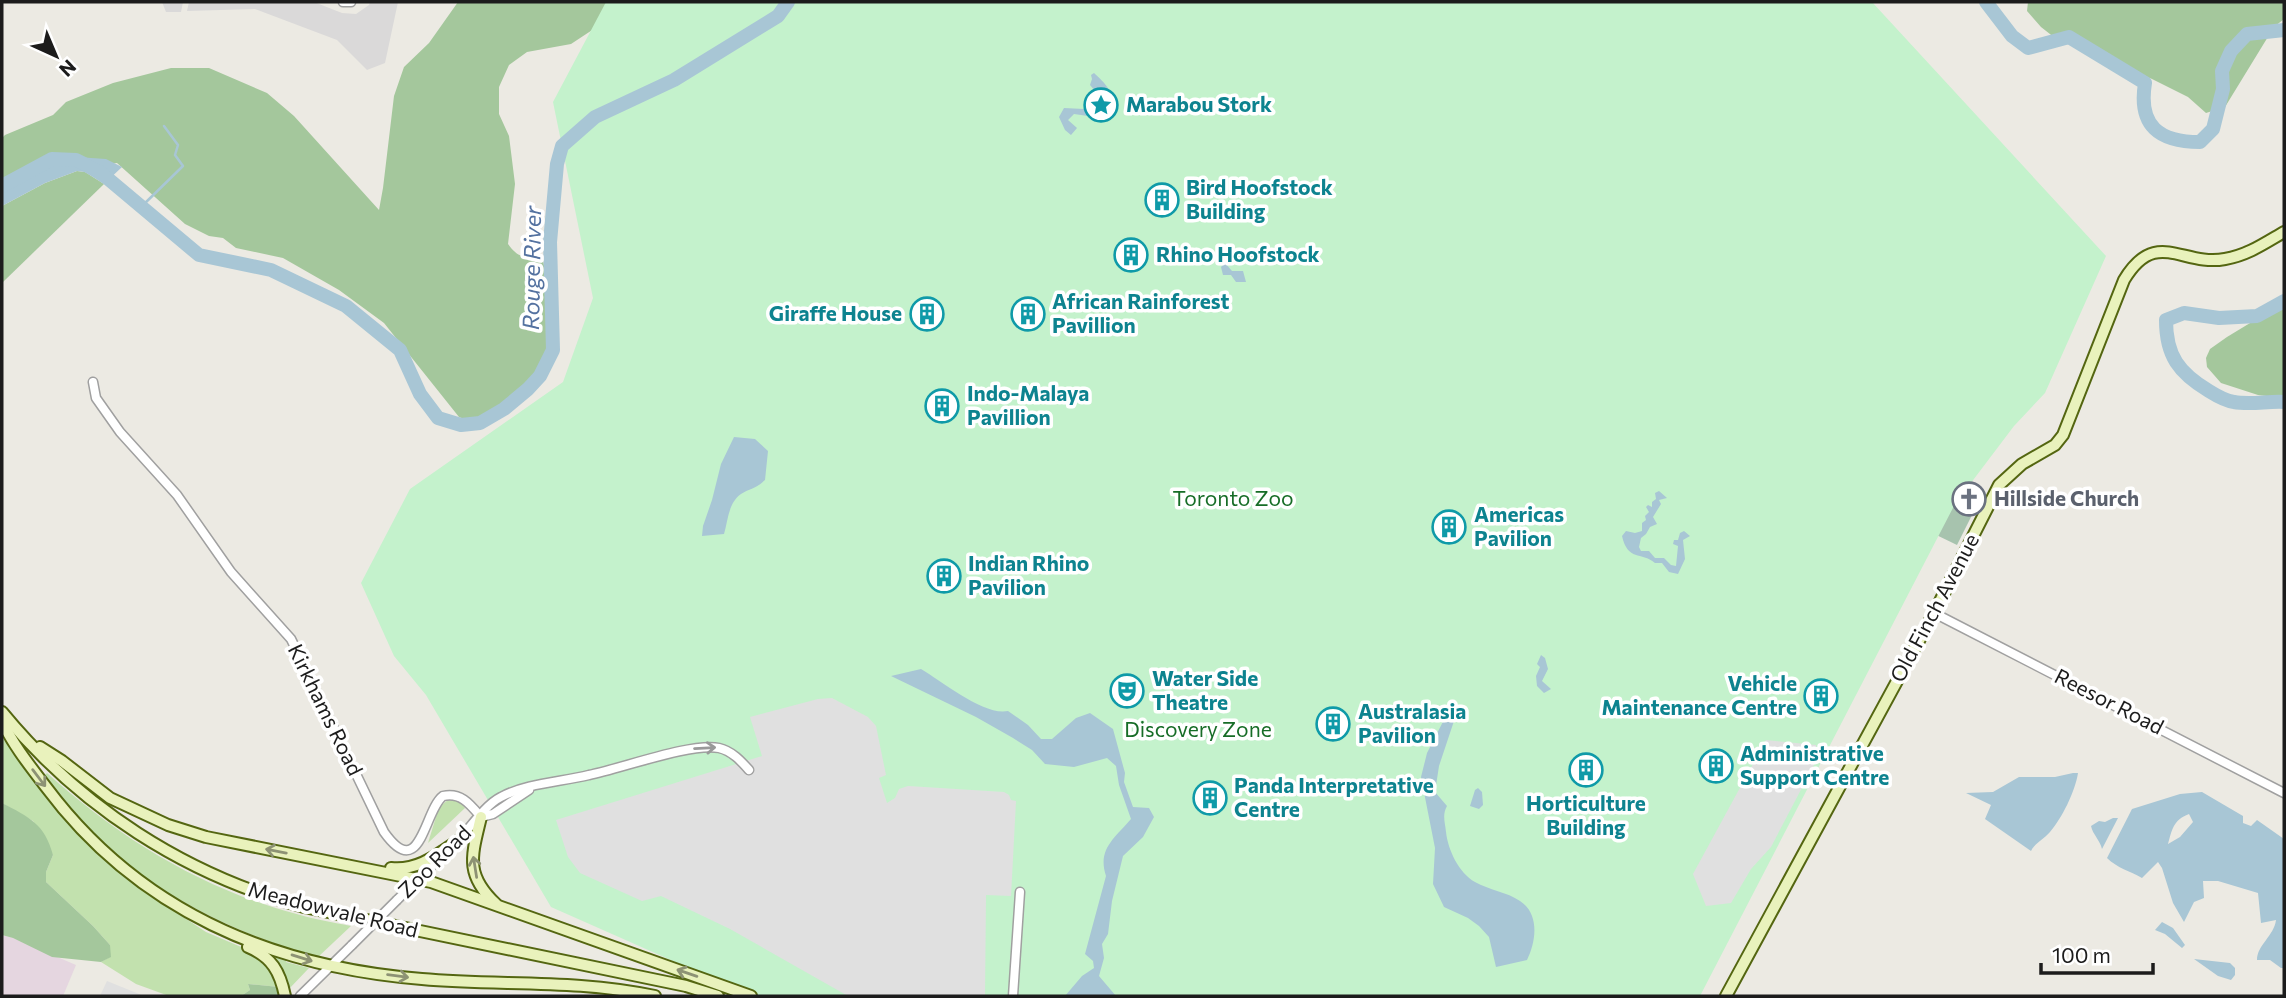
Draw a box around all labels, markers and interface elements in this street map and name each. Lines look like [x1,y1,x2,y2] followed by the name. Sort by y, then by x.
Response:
[21,21,91,91] north arrow
[55,55,81,82] text: N
[1082,86,1120,124] place icon: Marabou Stork
[1126,91,1272,116] place label: Marabou Stork
[1186,174,1333,223] place label: Bird Hoofstock Building
[1143,181,1181,219] building icon: Bird Hoofstock Building
[516,205,546,330] water label: Rouge River
[1112,236,1150,274] building icon: Rhino Hoofstock
[1156,241,1320,266] place label: Rhino Hoofstock
[1052,288,1229,337] place label: African Rainforest Pavillion
[908,295,946,333] building icon: Giraffe House
[1009,295,1047,333] building icon: African Rainforest Pavillion
[769,300,902,325] place label: Giraffe House
[967,380,1089,429] place label: Indo-Malaya Pavillion
[923,387,961,425] building icon: Indo-Malaya Pavillion
[1950,480,1988,518] church icon: Hillside Church
[1172,485,1294,510] park label: Toronto Zoo
[1994,485,2139,510] place label: Hillside Church
[1474,501,1564,550] place label: Americas Pavilion
[1430,508,1468,546] building icon: Americas Pavilion
[1884,529,1983,686] street label: Old Finch Avenue
[968,550,1089,599] place label: Indian Rhino Pavilion
[925,557,963,595] building icon: Indian Rhino Pavilion
[284,640,369,779] street label: Kirkhams Road
[2051,662,2168,739] street label: Reesor Road
[1152,665,1258,714] place label: Water Side Theatre
[1602,670,1797,719] place label: Vehicle Maintenance Centre
[1108,672,1146,710] theatre icon: Water Side Theatre
[1802,677,1840,715] building icon: Vehicle Maintenance Centre
[1358,698,1466,747] place label: Australasia Pavilion
[1314,705,1352,743] building icon: Australasia Pavilion
[1124,716,1272,741] park label: Discovery Zone
[1740,740,1889,789] place label: Administrative Support Centre
[693,742,716,755] one-way arrow
[1697,747,1735,785] building icon: Administrative Support Centre
[1567,751,1605,789] building icon: Horticulture Building
[31,768,46,787] one-way arrow
[1234,772,1434,821] place label: Panda Interpretative Centre
[1191,779,1229,817] building icon: Panda Interpretative Centre
[1526,790,1646,839] place label: Horticulture Building
[392,819,475,902] street label: Zoo Road
[265,844,288,858] one-way arrow
[468,856,481,878] one-way arrow
[246,875,421,942] street label: Meadowvale Road
[2041,932,2153,976] scale bar
[2052,942,2111,967] text: 100 m
[290,953,312,965] one-way arrow
[676,966,698,978] one-way arrow
[386,970,409,983] one-way arrow

